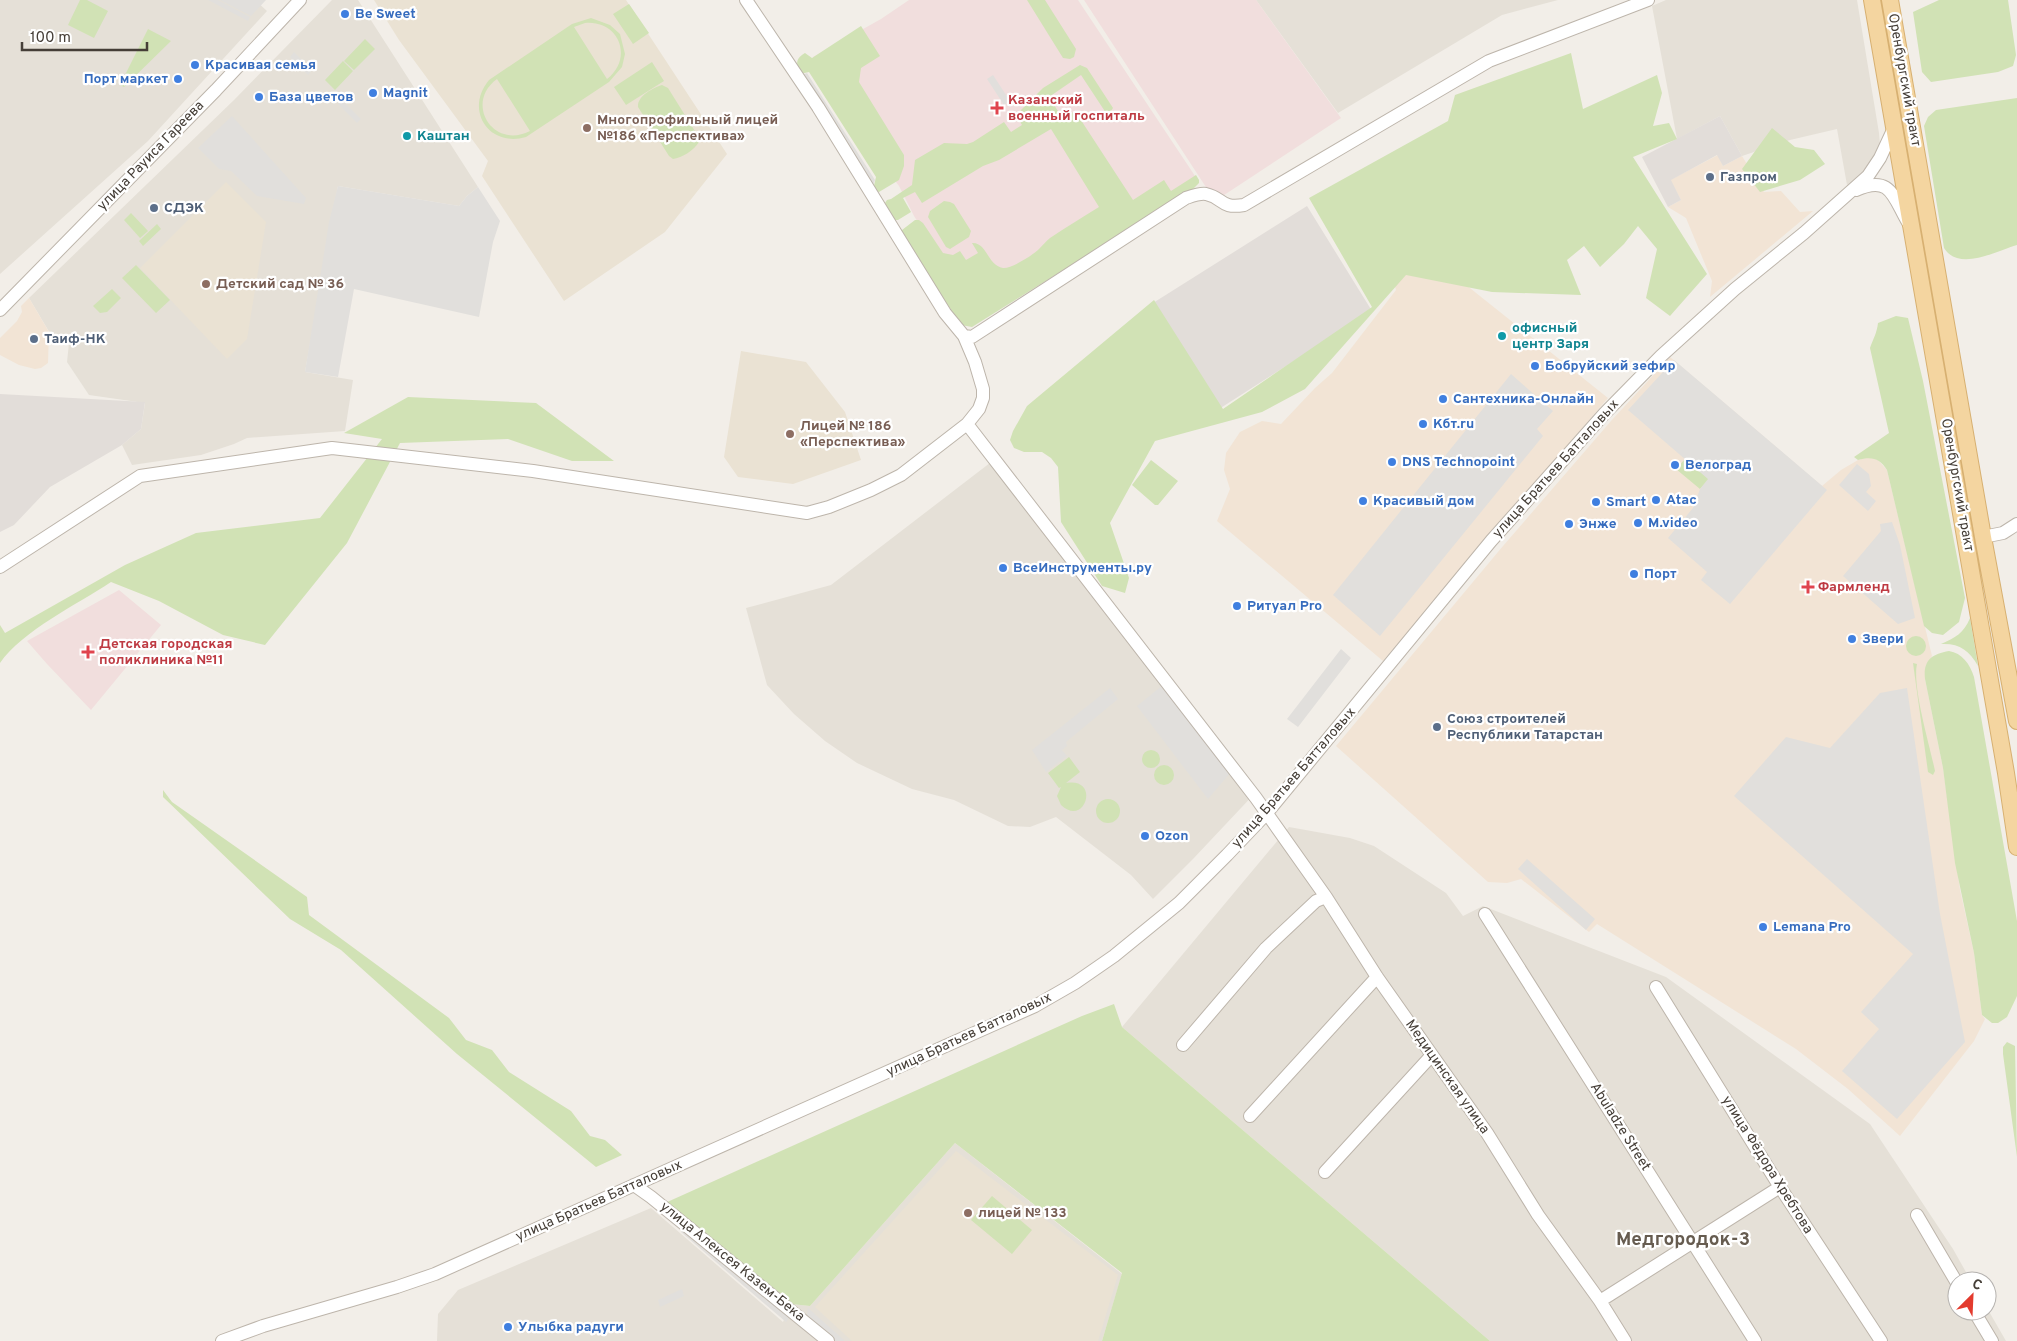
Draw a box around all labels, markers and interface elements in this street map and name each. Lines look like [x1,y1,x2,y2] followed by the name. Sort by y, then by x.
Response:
[355,6,416,23] place label: Be Sweet
[339,8,351,20] marker: Be Sweet
[1884,12,1924,148] street label: Оренбургский тракт
[22,20,148,52] scale bar
[30,29,71,48] text: 100 m
[205,57,316,74] place label: Красивая семья
[189,59,201,71] marker: Красивая семья
[84,71,168,88] place label: Порт маркет
[172,73,184,85] marker: Порт маркет
[383,85,428,102] place label: Magnit
[367,87,379,99] marker: Magnit
[269,89,354,106] place label: База цветов
[253,91,265,103] marker: База цветов
[1008,92,1145,125] place label: Казанский военный госпиталь
[94,98,208,214] street label: улица Рауиса Гареева
[990,101,1004,115] marker: Казанский военный госпиталь
[597,112,778,145] place label: Многопрофильный лицей №186 «Перспектива»
[581,122,593,134] marker: Многопрофильный лицей №186 «Перспектива»
[417,128,470,145] place label: Каштан
[401,130,413,142] marker: Каштан
[1720,169,1777,186] place label: Газпром
[1704,171,1716,183] marker: Газпром
[164,200,204,217] place label: СДЭК
[148,202,160,214] marker: СДЭК
[216,276,344,293] place label: Детский сад № 36
[200,278,212,290] marker: Детский сад № 36
[1512,320,1589,353] place label: офисный центр Заря
[1496,330,1508,342] marker: офисный центр Заря
[44,331,106,348] place label: Таиф-НК
[28,333,40,345] marker: Таиф-НК
[1545,358,1676,375] place label: Бобруйский зефир
[1529,360,1541,372] marker: Бобруйский зефир
[1453,391,1594,408] place label: Сантехника-Онлайн
[1437,393,1449,405] marker: Сантехника-Онлайн
[1489,396,1623,542] street label: улица Братьев Батталовых
[1433,416,1474,433] place label: Кбт.ru
[1937,417,1977,553] street label: Оренбургский тракт
[800,418,905,451] place label: Лицей № 186 «Перспектива»
[1417,418,1429,430] marker: Кбт.ru
[784,428,796,440] marker: Лицей № 186 «Перспектива»
[1402,454,1515,471] place label: DNS Technopoint
[1386,456,1398,468] marker: DNS Technopoint
[1685,457,1751,474] place label: Велоград
[1669,459,1681,471] marker: Велоград
[1666,492,1697,509] place label: Atac
[1373,493,1474,510] place label: Красивый дом
[1606,494,1646,511] place label: Smart
[1650,494,1662,506] marker: Atac
[1357,495,1369,507] marker: Красивый дом
[1590,496,1602,508] marker: Smart
[1648,515,1698,532] place label: M.video
[1579,516,1617,533] place label: Энже
[1632,517,1644,529] marker: M.video
[1563,518,1575,530] marker: Энже
[1013,560,1152,577] place label: ВсеИнструменты.ру
[997,562,1009,574] marker: ВсеИнструменты.ру
[1644,566,1677,583] place label: Порт
[1628,568,1640,580] marker: Порт
[1818,579,1890,596] place label: Фармленд
[1802,581,1814,593] marker: Фармленд
[1247,598,1322,615] place label: Ритуал Pro
[1231,600,1243,612] marker: Ритуал Pro
[1862,631,1904,648] place label: Звери
[1846,633,1858,645] marker: Звери
[99,636,232,669] place label: Детская городская поликлиника №11
[81,645,95,659] marker: Детская городская поликлиника №11
[1228,704,1360,852] street label: улица Братьев Батталовых
[1447,711,1603,744] place label: Союз строителей Республики Татарстан
[1431,721,1443,733] marker: Союз строителей Республики Татарстан
[1155,828,1188,845] place label: Ozon
[1139,830,1151,842] marker: Ozon
[1773,919,1851,936] place label: Lemana Pro
[1757,921,1769,933] marker: Lemana Pro
[884,989,1054,1081] street label: улица Братьев Батталовых
[1401,1017,1493,1137] street label: Медицинская улица
[1586,1080,1654,1174] street label: Abuladze Street
[1718,1093,1816,1237] street label: улица Фёдора Хребтова
[513,1157,685,1245] street label: улица Братьев Батталовых
[656,1198,808,1326] street label: улица Алексея Казем-Бека
[978,1205,1067,1222] place label: лицей № 133
[962,1207,974,1219] marker: лицей № 133
[1616,1228,1750,1252] district label: Медгородок-3
[1947,1271,1997,1321] north arrow
[1969,1276,1984,1295] text: С
[518,1319,624,1336] place label: Улыбка радуги
[502,1321,514,1333] marker: Улыбка радуги

